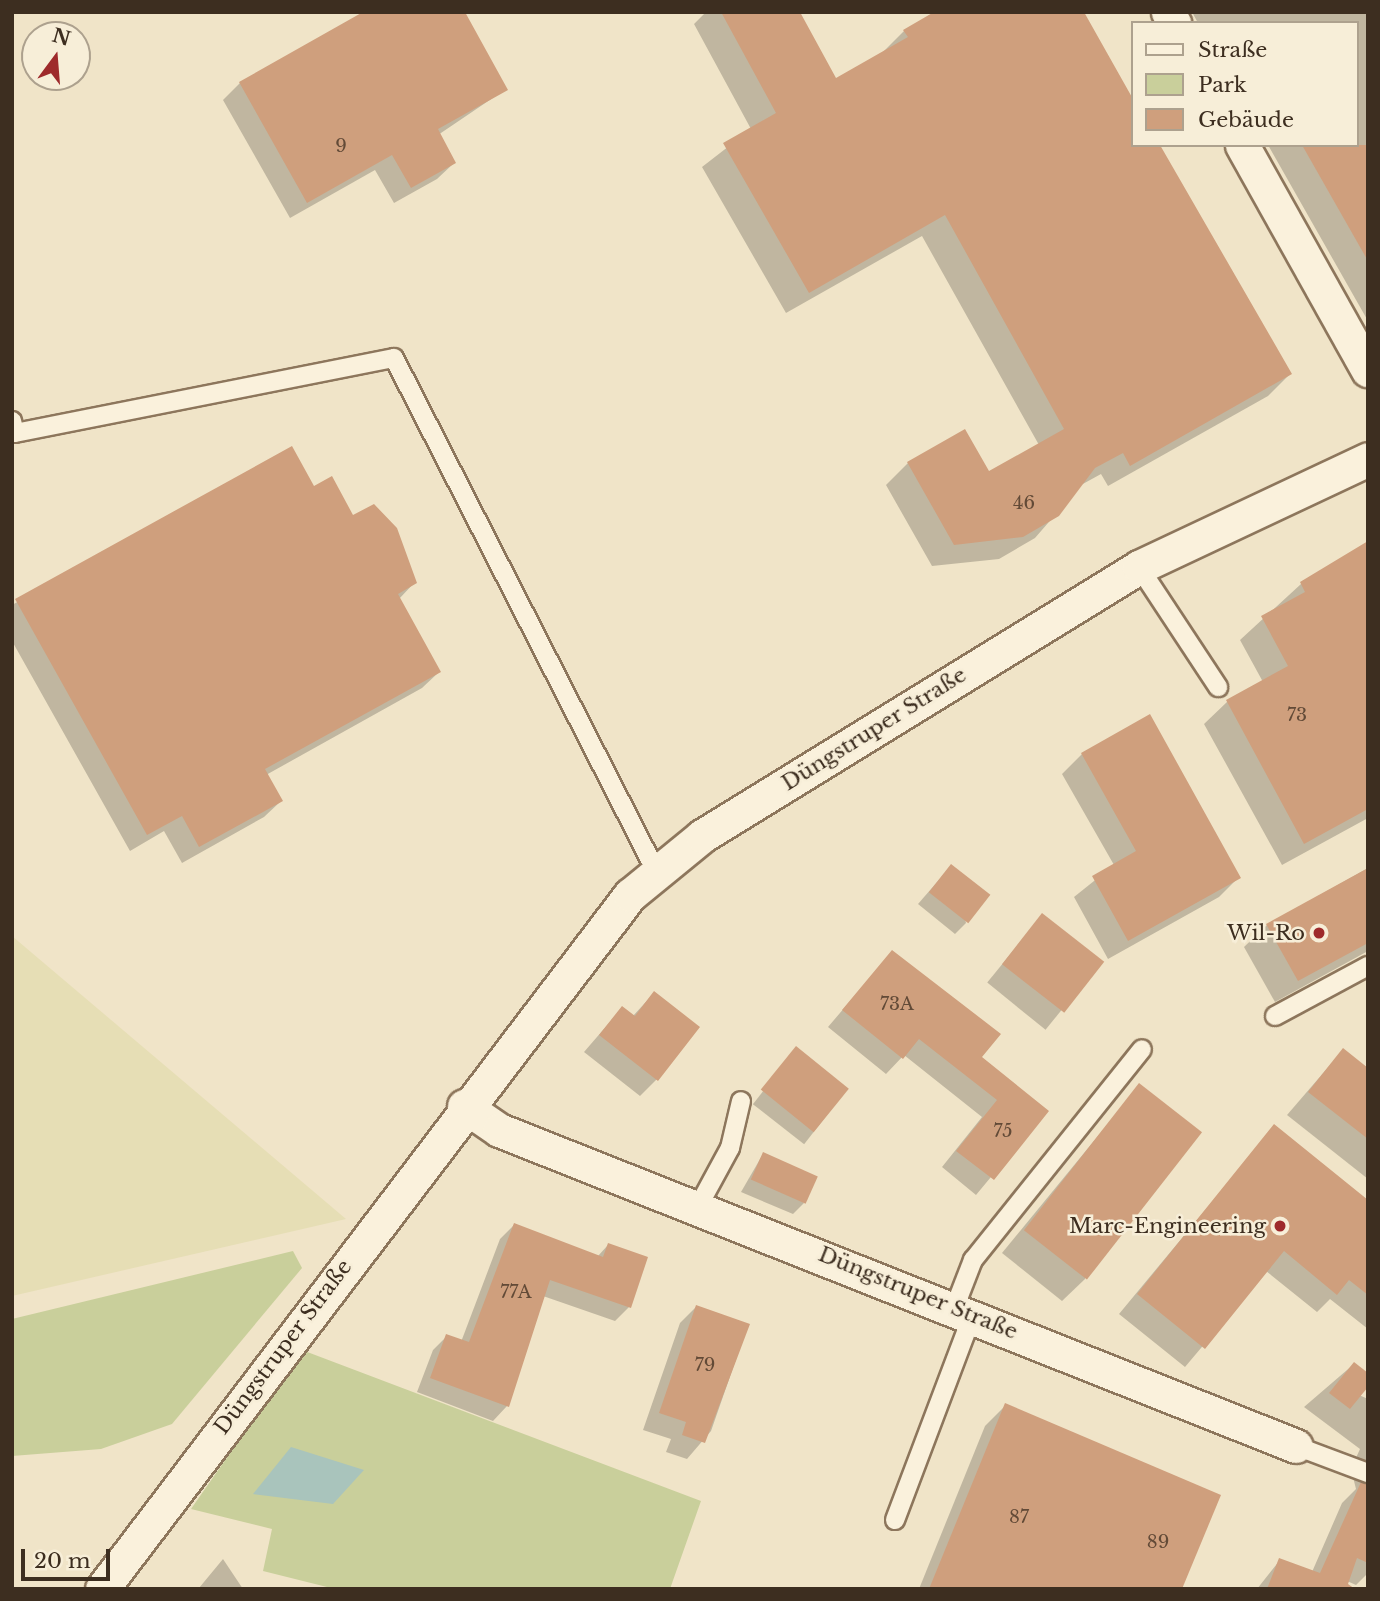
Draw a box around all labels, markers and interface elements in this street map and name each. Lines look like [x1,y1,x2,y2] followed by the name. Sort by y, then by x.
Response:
[21,21,91,91] north arrow
[1132,21,1359,147] legend
[50,24,73,51] text: N
[1198,37,1267,63] text: Straße
[1198,72,1247,98] text: Park
[1198,107,1294,133] text: Gebäude
[335,135,347,157] house number: 9
[1013,492,1035,514] house number: 46
[777,662,971,796] street label: Düngstruper Straße
[1287,704,1307,726] house number: 73
[1227,920,1305,946] place label: Wil-Ro
[1311,925,1327,941] marker: Wil-Ro
[880,993,914,1015] house number: 73A
[993,1120,1013,1142] house number: 75
[1069,1213,1266,1239] place label: Marc-Engineering
[1272,1218,1288,1234] marker: Marc-Engineering
[815,1241,1021,1345] street label: Düngstruper Straße
[209,1254,357,1440] street label: Düngstruper Straße
[500,1281,532,1303] house number: 77A
[695,1354,715,1376] house number: 79
[1009,1506,1029,1528] house number: 87
[1147,1531,1169,1553] house number: 89
[24,1534,114,1578] scale bar
[34,1548,91,1574] text: 20 m

